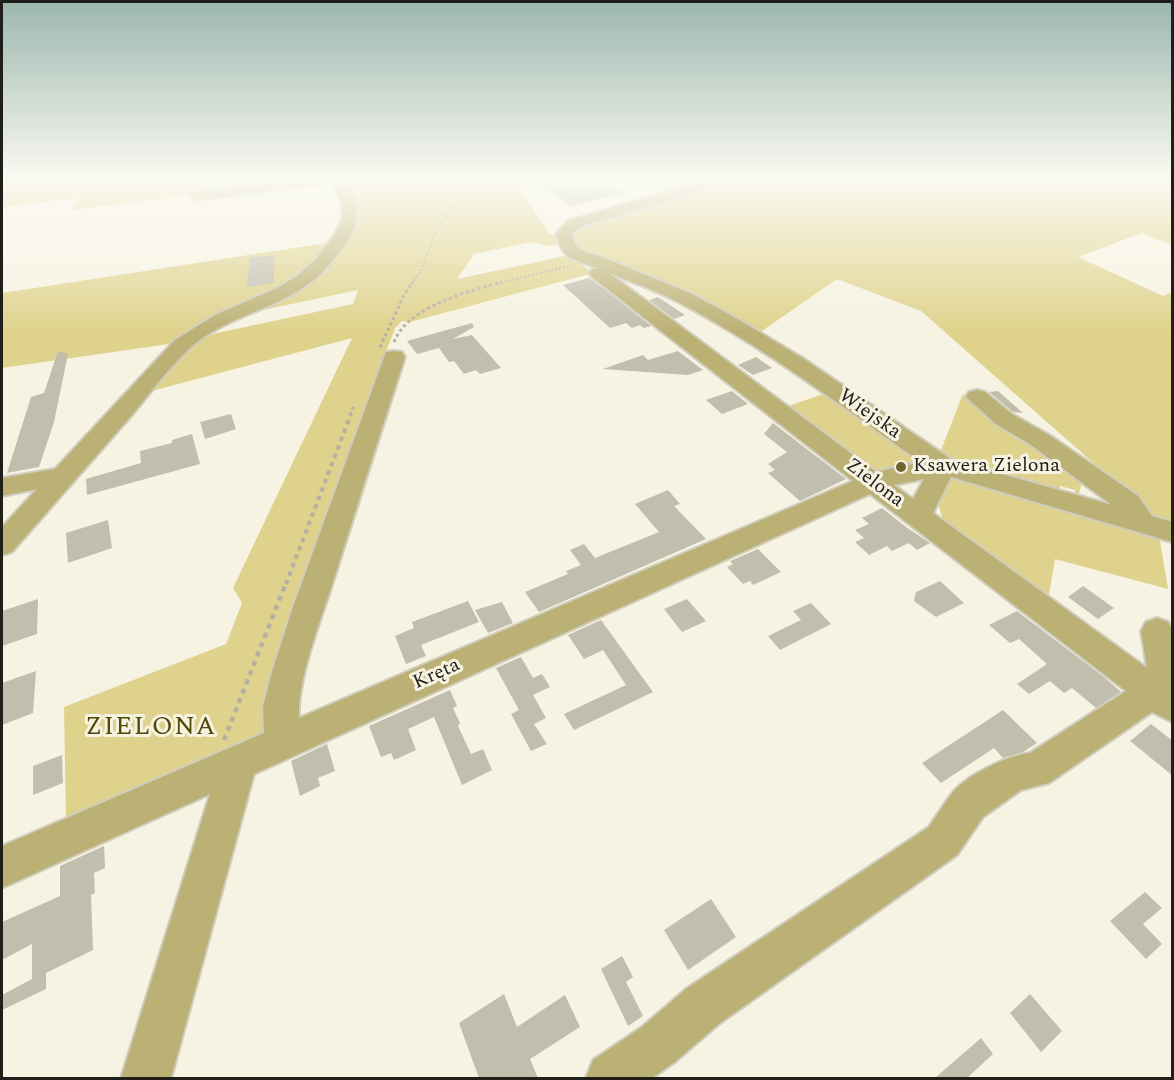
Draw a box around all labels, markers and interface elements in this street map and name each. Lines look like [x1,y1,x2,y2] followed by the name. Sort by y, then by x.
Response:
[833,385,905,445] street label: Wiejska
[840,454,908,514] street label: Zielona
[913,455,1060,479] place label: Ksawera Zielona
[894,460,908,474] marker: Ksawera Zielona
[410,654,464,696] street label: Kręta
[85,713,217,745] district label: ZIELONA

